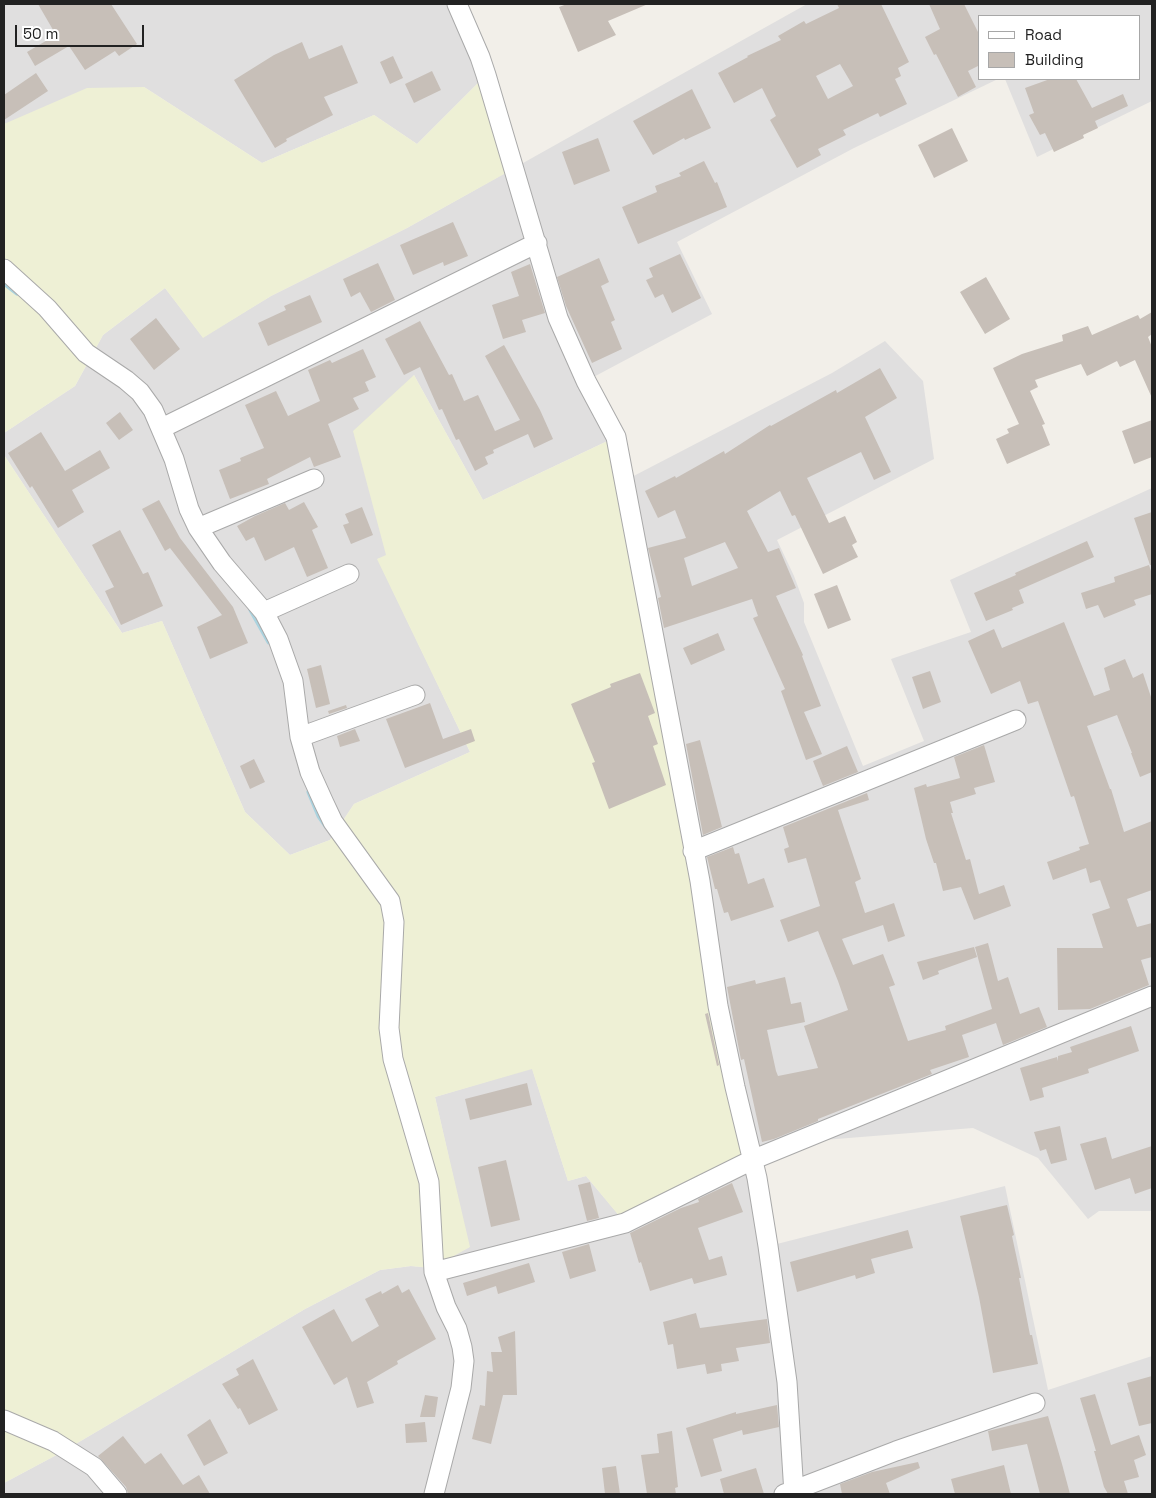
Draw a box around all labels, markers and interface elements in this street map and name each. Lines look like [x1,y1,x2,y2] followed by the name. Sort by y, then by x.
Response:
[18,15,146,47] scale bar
[978,15,1141,80] legend
[23,24,58,43] text: 50 m
[1025,25,1062,44] text: Road
[1025,50,1084,69] text: Building

